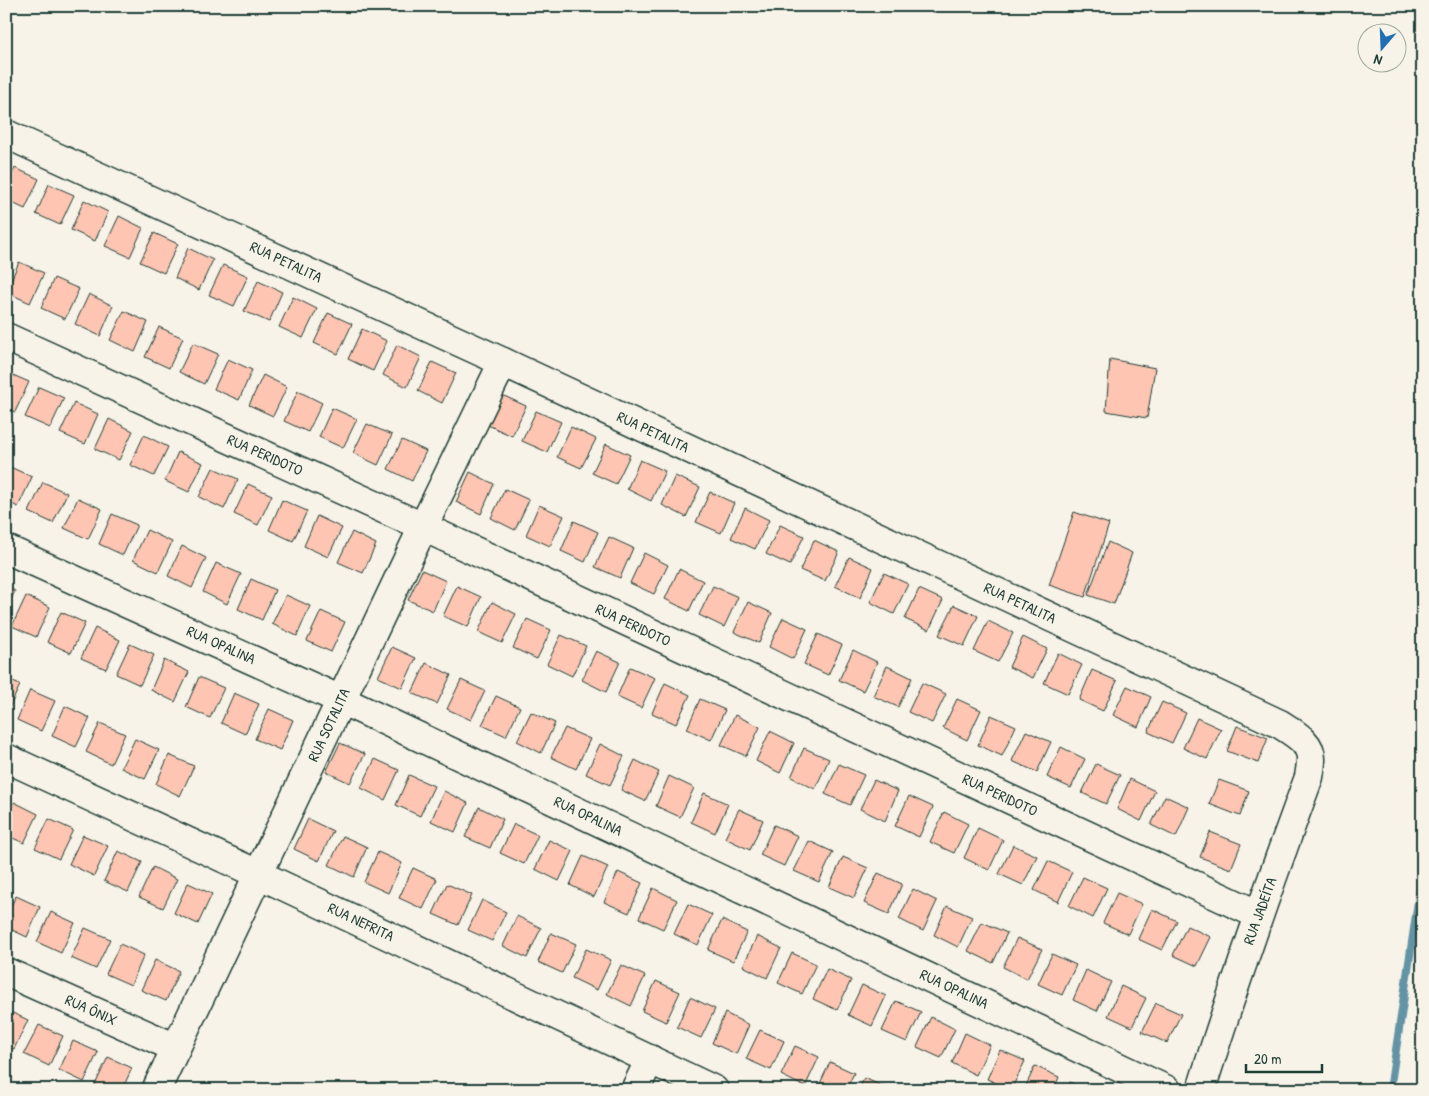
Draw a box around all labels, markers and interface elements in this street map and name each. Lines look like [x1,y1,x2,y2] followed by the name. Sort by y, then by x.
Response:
[1356,22,1406,72] north arrow
[1370,50,1384,71] text: N
[247,236,326,288] street label: RUA PETALITA
[614,406,693,458] street label: RUA PETALITA
[224,429,306,481] street label: RUA PERIDOTO
[981,577,1060,629] street label: RUA PETALITA
[592,598,674,651] street label: RUA PERIDOTO
[184,620,259,669] street label: RUA OPALINA
[302,684,355,765] street label: RUA SOTALITA
[959,768,1041,821] street label: RUA PERIDOTO
[551,791,626,841] street label: RUA OPALINA
[1238,874,1282,947] street label: RUA JADEÍTA
[325,897,398,946] street label: RUA NEFRITA
[917,964,992,1014] street label: RUA OPALINA
[62,989,120,1030] street label: RUA ÔNIX
[1246,1041,1323,1073] scale bar
[1254,1048,1281,1069] text: 20 m

